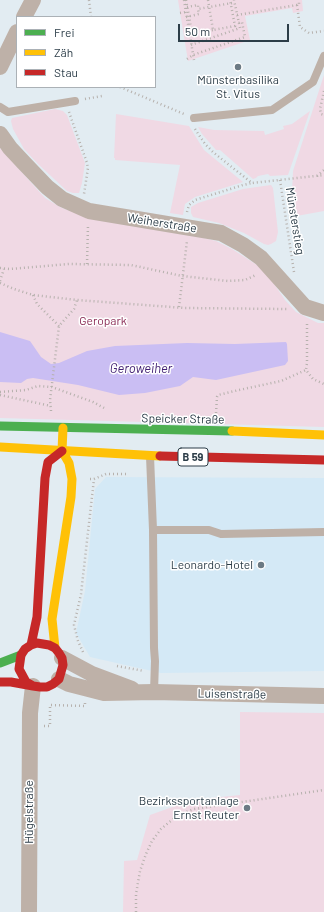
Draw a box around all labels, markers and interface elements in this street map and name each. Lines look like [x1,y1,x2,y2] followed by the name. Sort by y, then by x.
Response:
[16,16,156,88] legend
[180,16,291,42] scale bar
[185,24,210,38] text: 50 m
[54,25,74,39] text: Frei
[54,45,73,59] text: Zäh
[233,62,243,72] marker: Münsterbasilika St. Vitus
[54,65,78,79] text: Stau
[197,73,279,101] place label: Münsterbasilika St. Vitus
[283,186,307,256] street label: Münsterstieg
[126,210,198,236] street label: Weiherstraße
[79,314,127,328] park label: Geropark
[110,361,172,377] water label: Geroweiher
[141,411,225,427] street label: Speicker Straße
[178,448,208,466] road number: B 59
[171,558,253,572] place label: Leonardo-Hotel
[256,560,266,570] marker: Leonardo-Hotel
[198,686,266,702] street label: Luisenstraße
[22,780,36,844] street label: Hügelstraße
[139,794,239,822] place label: Bezirkssportanlage Ernst Reuter
[242,803,252,813] marker: Bezirkssportanlage Ernst Reuter

